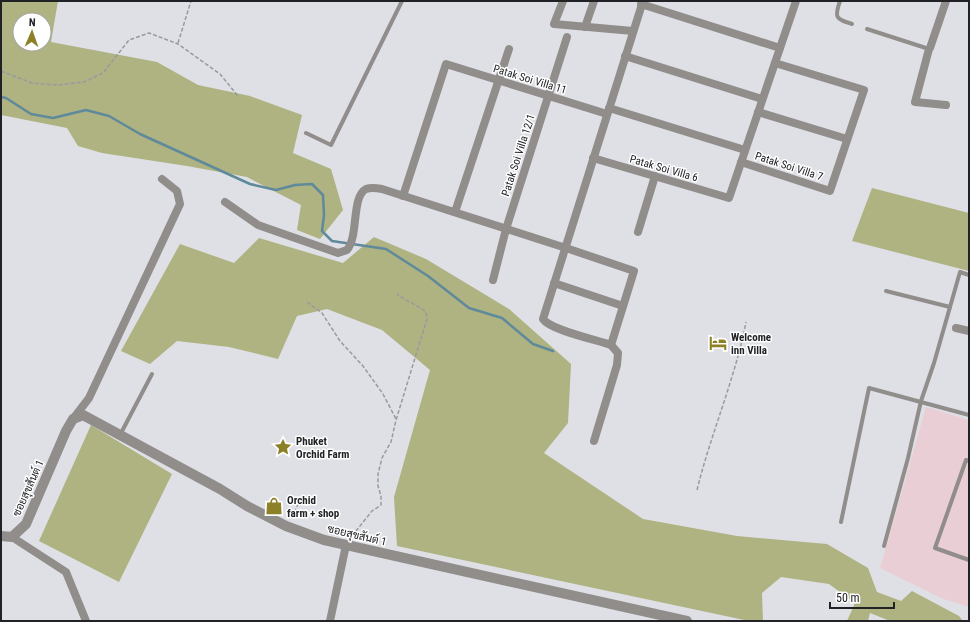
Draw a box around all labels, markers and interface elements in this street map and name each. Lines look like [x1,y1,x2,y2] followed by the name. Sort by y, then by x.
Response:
[12,12,52,52] north arrow
[29,16,36,29] text: N
[492,62,568,97] street label: Patak Soi Villa 11
[499,112,538,198] street label: Patak Soi Villa 12/1
[753,149,824,184] street label: Patak Soi Villa 7
[628,153,700,184] street label: Patak Soi Villa 6
[731,331,771,357] place label: Welcome inn Villa
[708,333,728,353] hotel icon: Welcome inn Villa
[296,435,349,461] place label: Phuket Orchid Farm
[273,437,293,457] place icon: Phuket Orchid Farm
[8,457,49,519] street label: ซอยสุขสันต์ 1
[287,494,340,520] place label: Orchid farm + shop
[264,496,284,516] shop icon: Orchid farm + shop
[326,520,388,551] street label: ซอยสุขสันต์ 1
[830,584,894,610] scale bar
[836,591,860,605] text: 50 m

